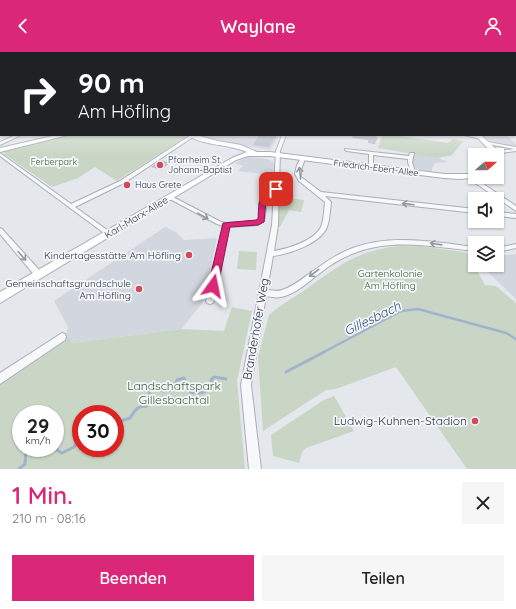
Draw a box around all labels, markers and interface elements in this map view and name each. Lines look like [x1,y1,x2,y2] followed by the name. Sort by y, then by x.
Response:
[12,15,34,37] icon: back
[220,15,296,38] text: Waylane
[482,15,504,37] icon: person
[78,65,145,100] text: 90 m
[12,68,64,120] icon: right
[78,100,171,123] text: Am Höfling
[468,148,504,184] north arrow
[468,148,504,272] map controls
[168,154,232,175] place label: Pfarrheim St. Johann-Baptist
[31,156,78,167] park label: Ferberpark
[333,157,419,178] street label: Friedrich-Ebert-Allee
[155,160,165,170] marker: Pfarrheim St. Johann-Baptist
[296,167,303,180] one-way arrow
[259,172,293,206] pin
[265,178,287,200] icon: arrive
[135,179,181,190] place label: Haus Grete
[122,180,132,190] marker: Haus Grete
[468,192,504,228] button: sound
[102,193,171,242] street label: Karl-Marx-Allee
[402,200,415,207] one-way arrow
[197,213,209,220] one-way arrow
[468,236,504,272] button: layers
[430,240,443,248] one-way arrow
[44,249,181,262] place label: Kindertagesstätte Am Höfling
[184,250,194,260] marker: Kindertagesstätte Am Höfling
[17,251,26,261] one-way arrow
[192,265,234,307] position arrow
[358,267,423,292] park label: Gartenkolonie Am Höfling
[308,269,319,277] one-way arrow
[5,277,131,302] place label: Gemeinschaftsgrundschule Am Höfling
[239,277,272,381] street label: Branderhofer Weg
[134,284,144,294] marker: Gemeinschaftsgrundschule Am Höfling
[341,297,403,339] water label: Gillesbach
[127,378,221,407] park label: Landschaftspark Gillesbachtal
[72,405,124,457] speed limit sign: 30
[27,413,49,438] text: 29
[334,413,467,428] place label: Ludwig-Kuhnen-Stadion
[470,416,480,426] marker: Ludwig-Kuhnen-Stadion
[25,434,51,447] text: km/h
[12,480,73,510] text: 1 Min.
[462,482,504,524] button: close
[12,510,86,526] text: 210 m · 08:16
[12,555,254,601] button: Beenden
[262,555,504,601] button: Teilen

